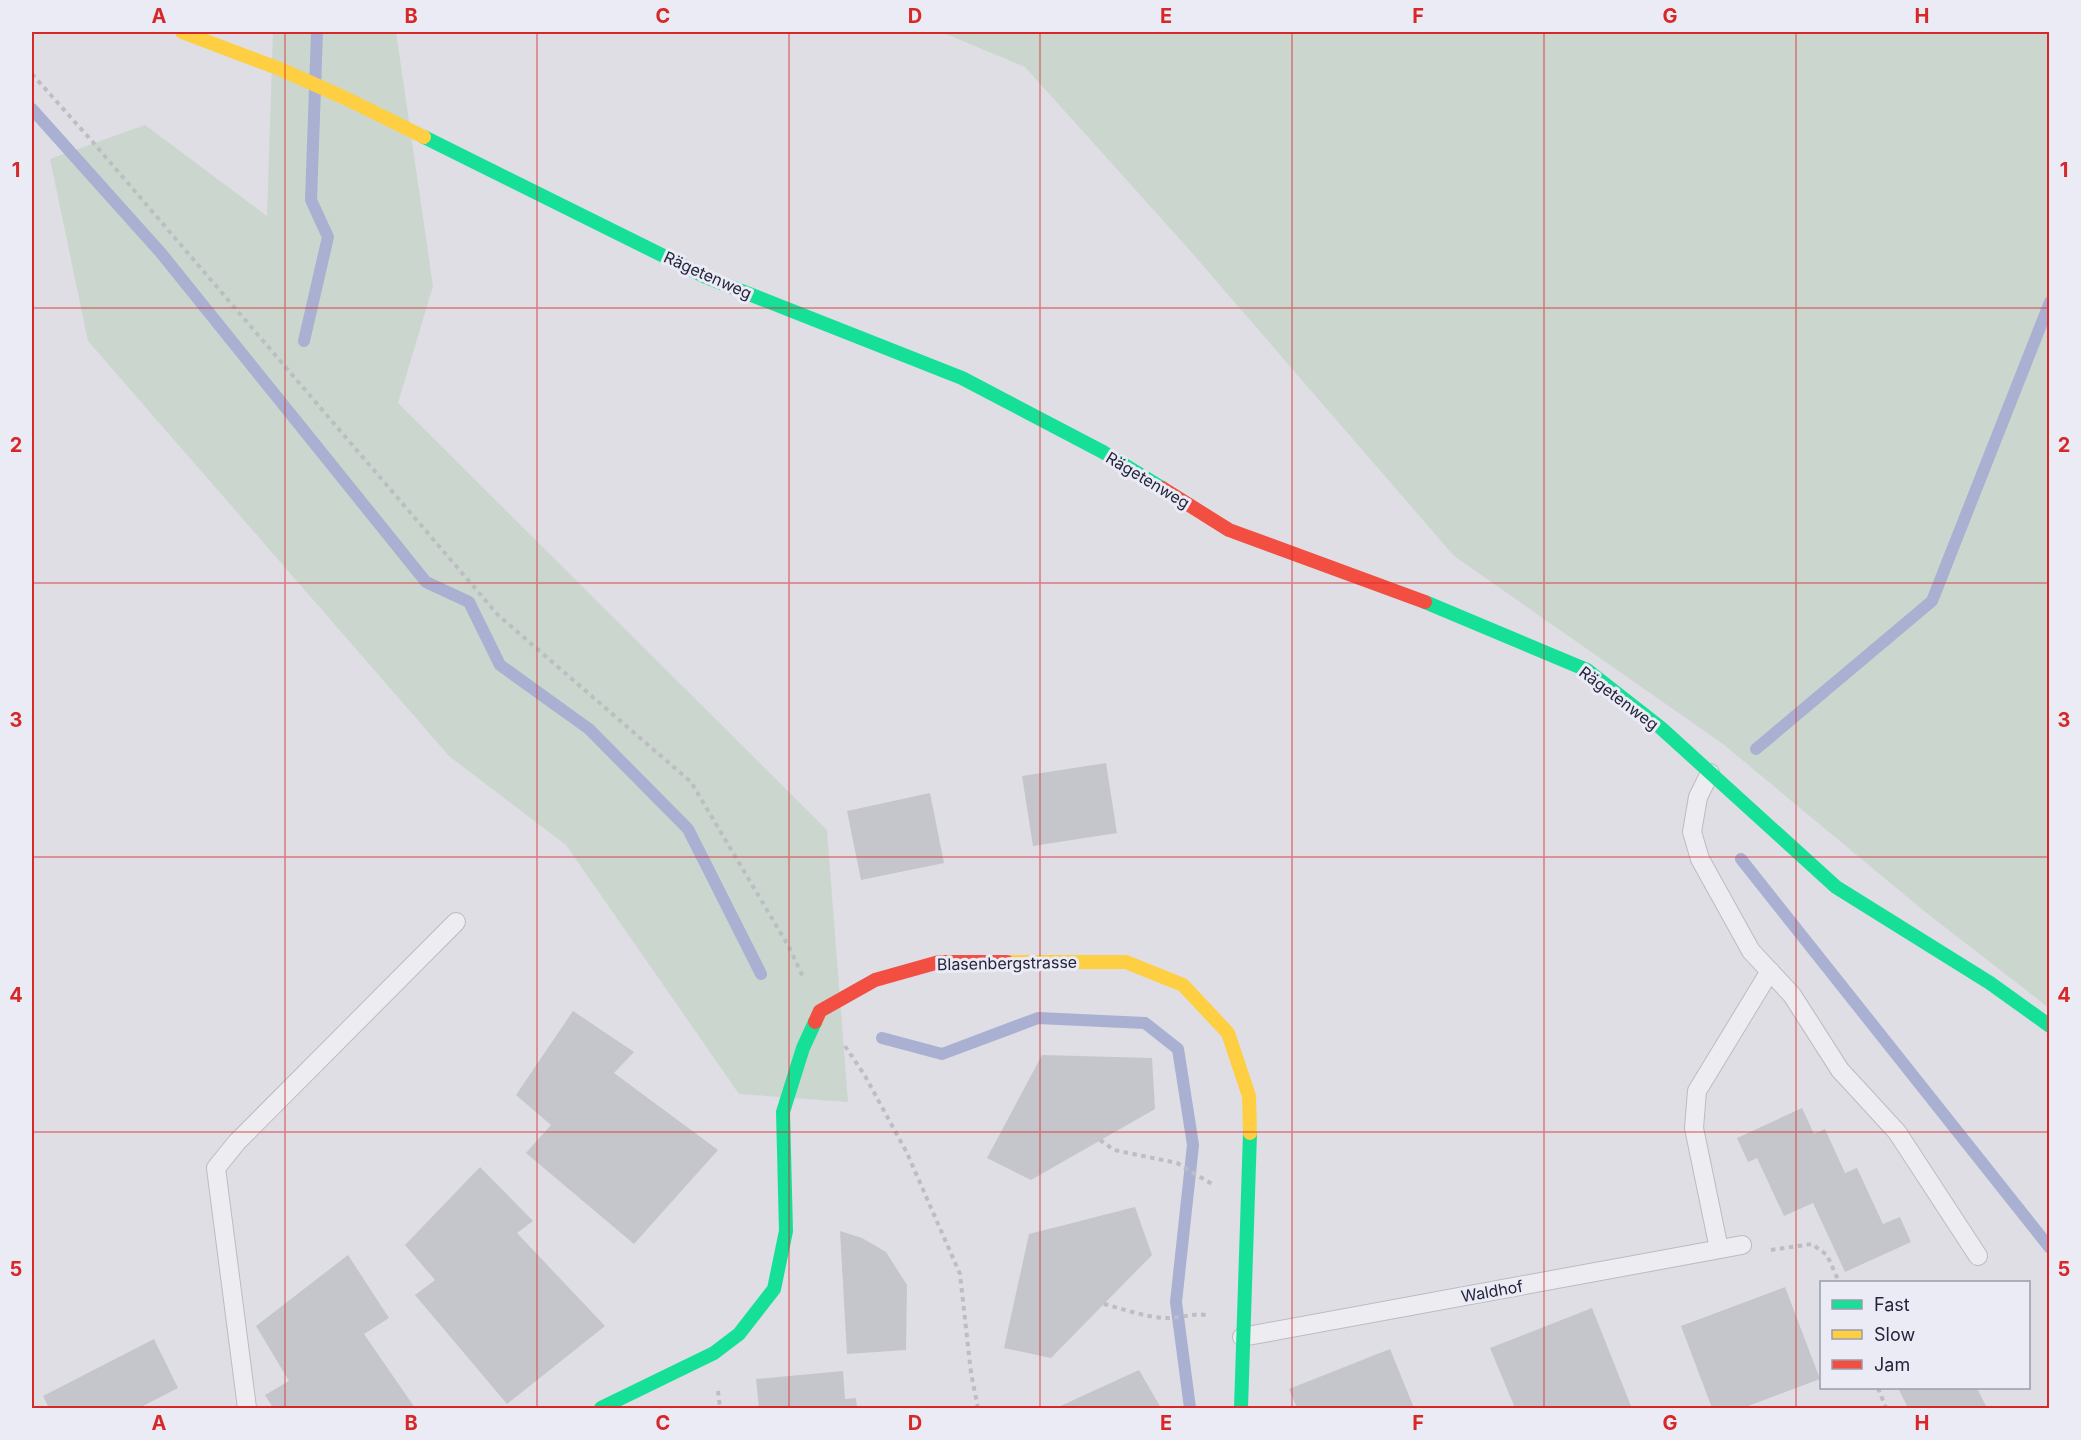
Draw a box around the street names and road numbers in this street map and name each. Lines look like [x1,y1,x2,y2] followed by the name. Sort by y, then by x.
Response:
[661,247,755,303] street label: Rägetenweg
[1102,447,1194,513] street label: Rägetenweg
[1575,662,1663,734] street label: Rägetenweg
[937,952,1077,974] street label: Blasenbergstrasse
[1459,1276,1525,1306] street label: Waldhof

